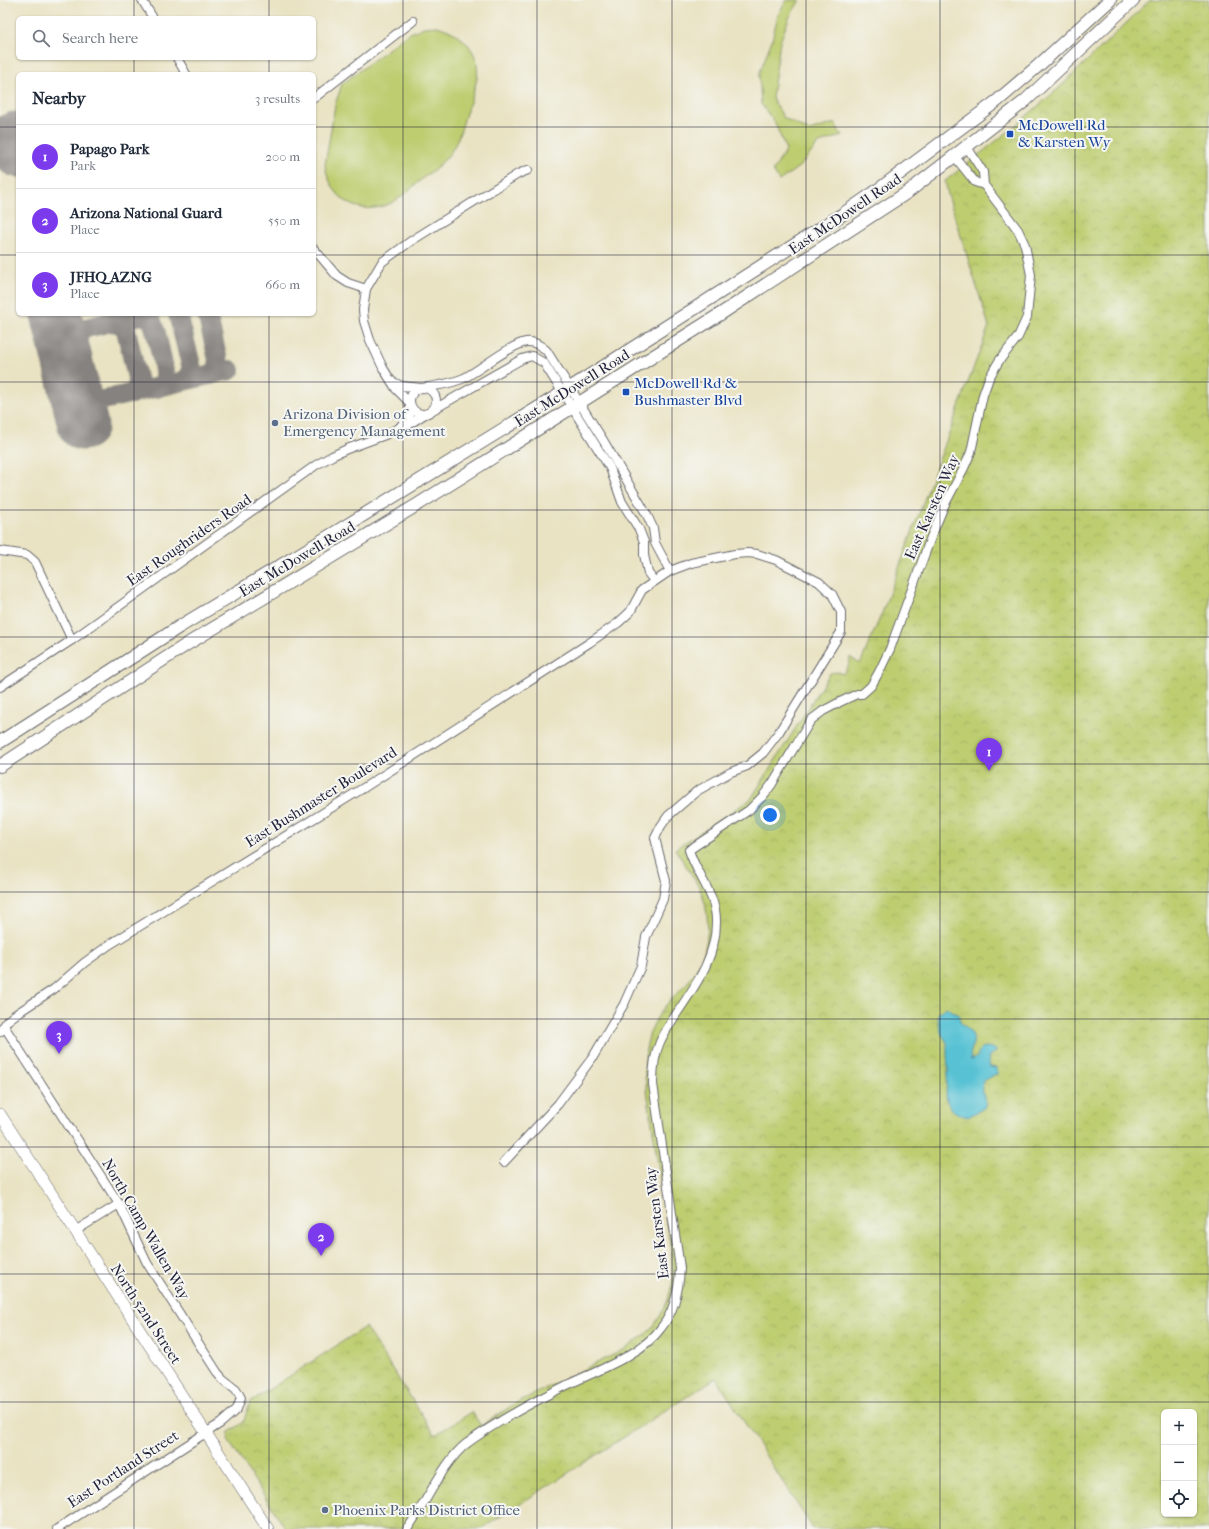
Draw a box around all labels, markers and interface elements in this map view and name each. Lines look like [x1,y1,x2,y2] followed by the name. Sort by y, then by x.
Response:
[16,16,316,60] search box
[30,27,52,49] icon: search
[62,29,138,47] text: Search here
[32,88,86,108] text: Nearby
[255,91,300,106] text: 3 results
[1018,116,1112,151] place label: McDowell Rd & Karsten Wy
[1005,129,1015,139] marker: McDowell Rd & Karsten Wy
[70,140,150,158] text: Papago Park
[43,149,47,164] text: 1
[265,149,300,164] text: 200 m
[70,158,96,173] text: Park
[785,169,906,258] street label: East McDowell Road
[70,204,222,222] text: Arizona National Guard
[42,213,48,228] text: 2
[268,213,300,228] text: 550 m
[70,222,100,237] text: Place
[70,268,152,286] text: JFHQ AZNG
[42,277,48,292] text: 3
[265,277,300,292] text: 660 m
[70,286,100,301] text: Place
[511,345,634,431] street label: East McDowell Road
[634,374,743,409] place label: McDowell Rd & Bushmaster Blvd
[621,387,631,397] marker: McDowell Rd & Bushmaster Blvd
[282,405,446,440] place label: Arizona Division of Emergency Management
[270,418,280,428] marker: Arizona Division of Emergency Management
[901,451,964,562] street label: East Karsten Way
[123,490,255,590] street label: East Roughriders Road
[236,517,359,601] street label: East McDowell Road
[976,738,1002,771] pin: 1
[242,742,401,851] street label: East Bushmaster Boulevard
[760,805,780,825] your location
[46,1021,72,1054] pin: 3
[98,1155,194,1303] street label: North Camp Wallen Way
[641,1165,673,1280] street label: East Karsten Way
[308,1223,334,1256] pin: 2
[107,1261,185,1368] street label: North 52nd Street
[1161,1409,1197,1517] map controls
[1161,1409,1197,1445] button: +
[64,1426,183,1512] street label: East Portland Street
[1161,1445,1197,1481] button: −
[1161,1481,1197,1517] button: locate
[333,1501,520,1519] place label: Phoenix Parks District Office
[320,1505,330,1515] marker: Phoenix Parks District Office

